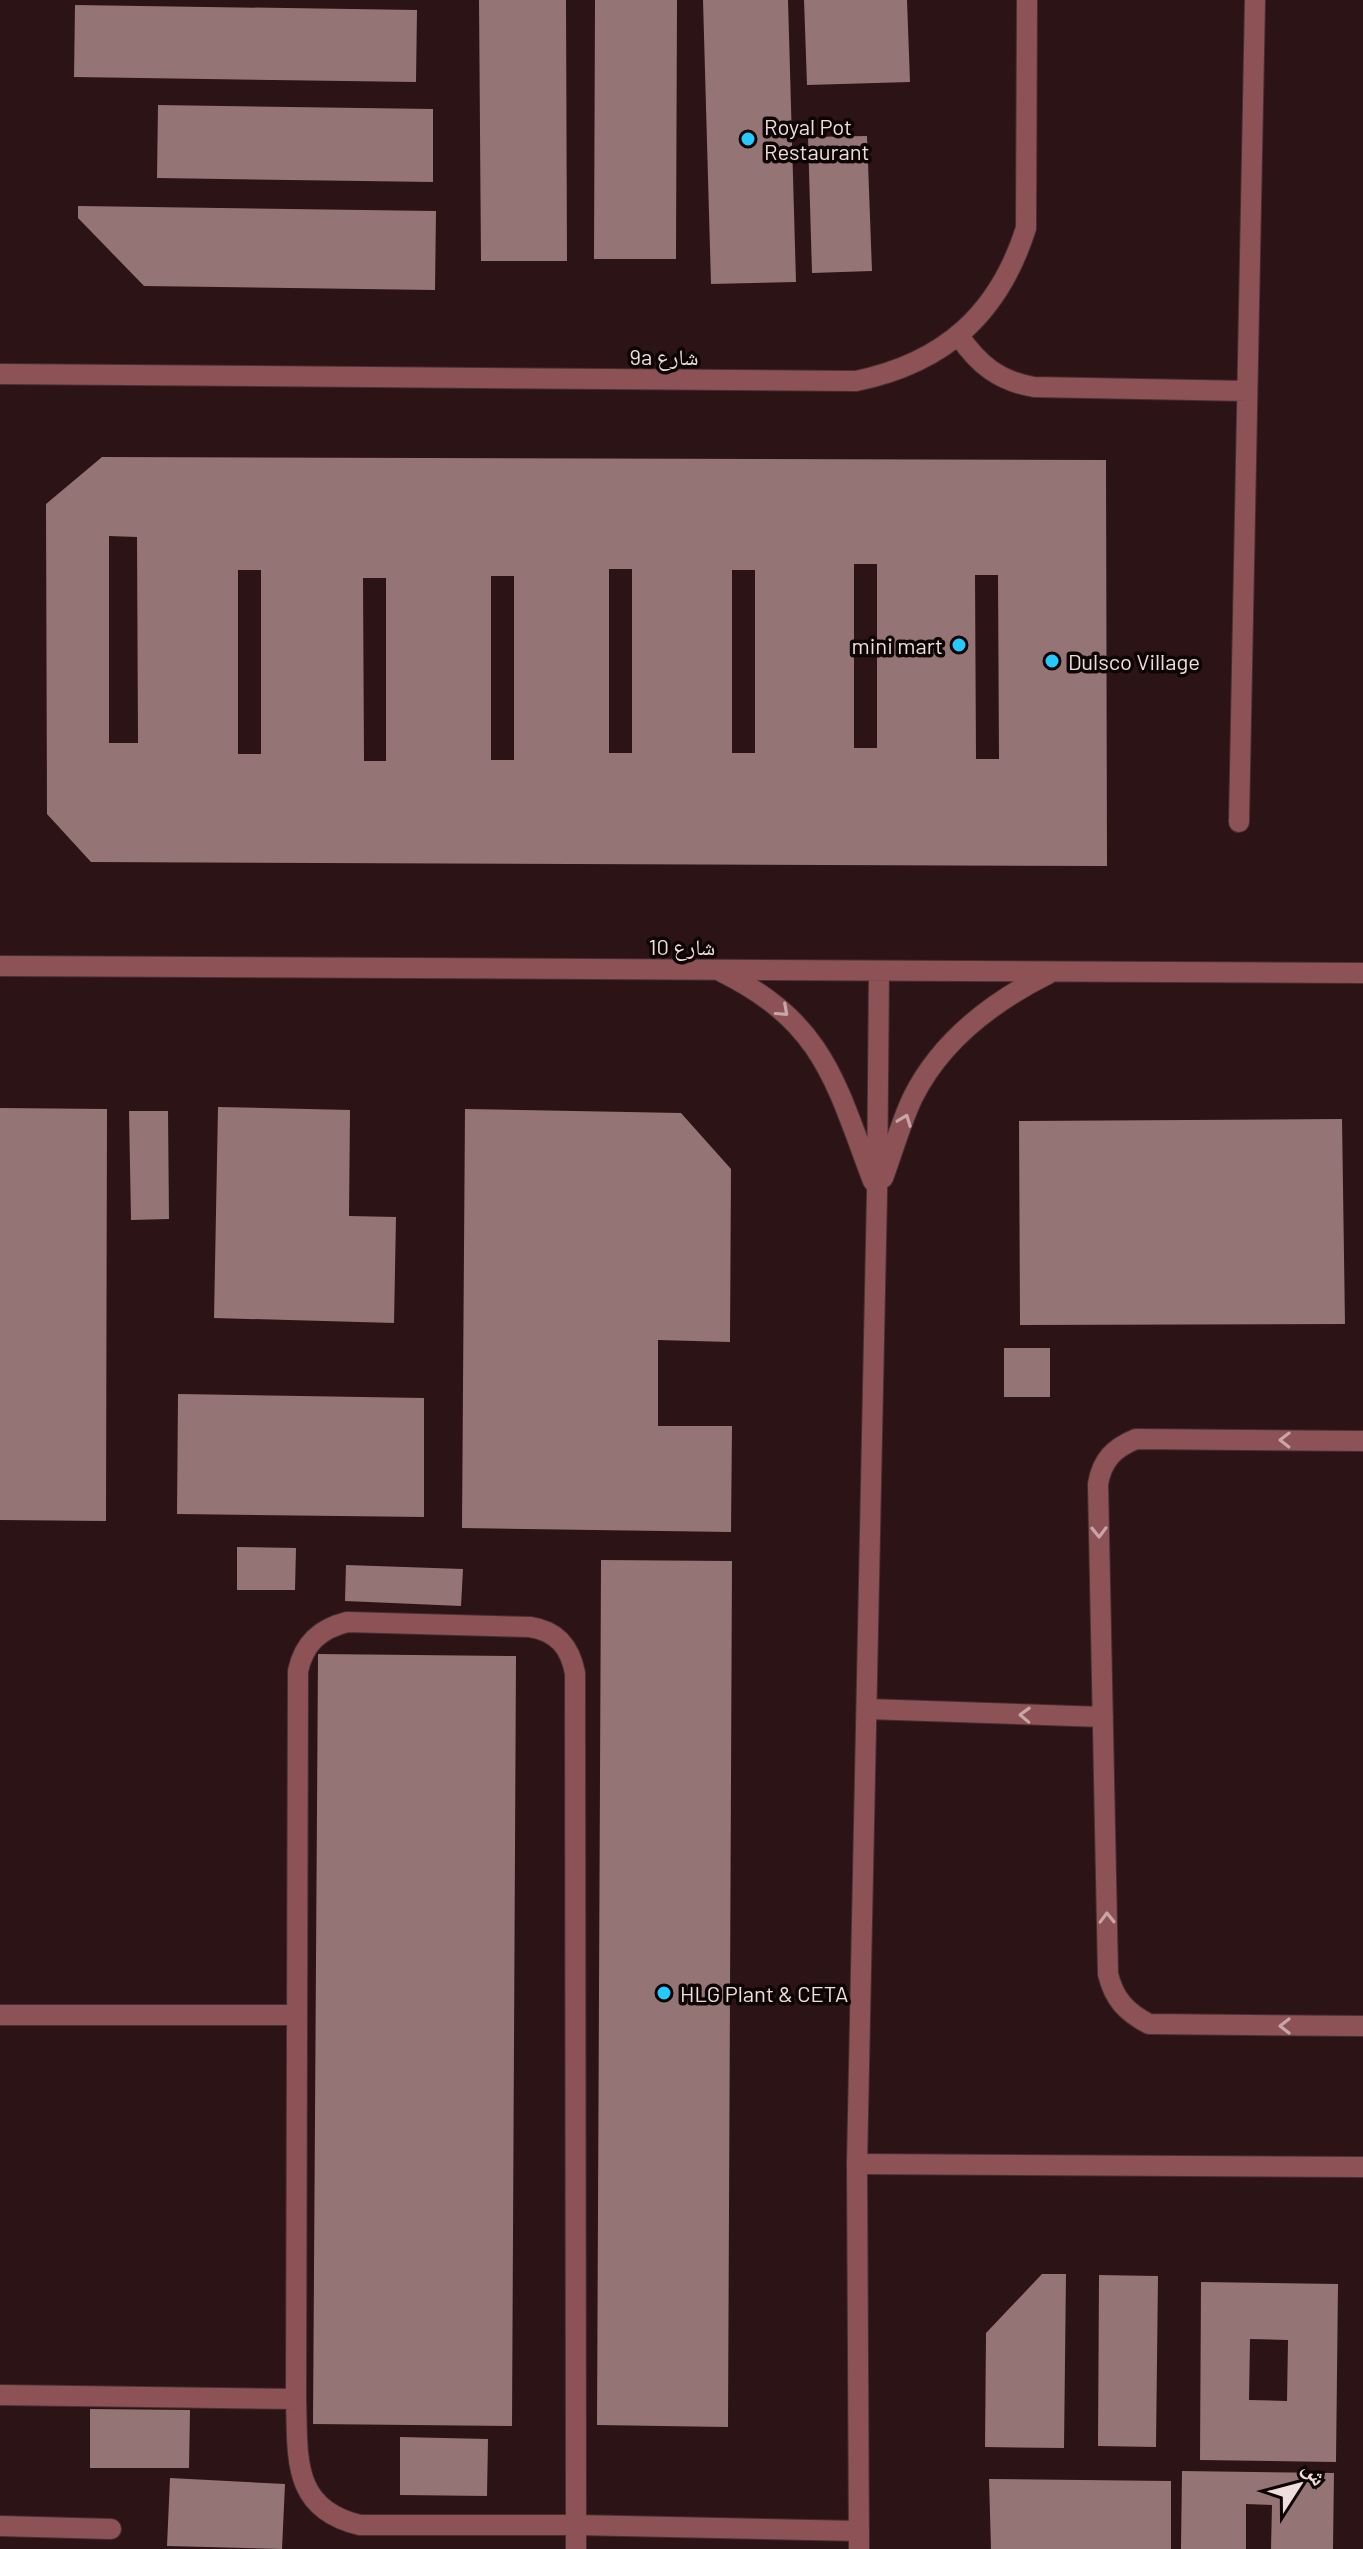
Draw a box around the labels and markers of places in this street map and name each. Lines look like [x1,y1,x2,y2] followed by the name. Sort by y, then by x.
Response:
[764,113,870,164] place label: Royal Pot Restaurant
[739,130,757,148] marker: Royal Pot Restaurant
[852,632,943,658] place label: mini mart
[950,636,968,654] marker: mini mart
[1068,648,1200,674] place label: Dulsco Village
[1043,652,1061,670] marker: Dulsco Village
[680,1980,848,2006] place label: HLG Plant & CETA
[655,1984,673,2002] marker: HLG Plant & CETA

